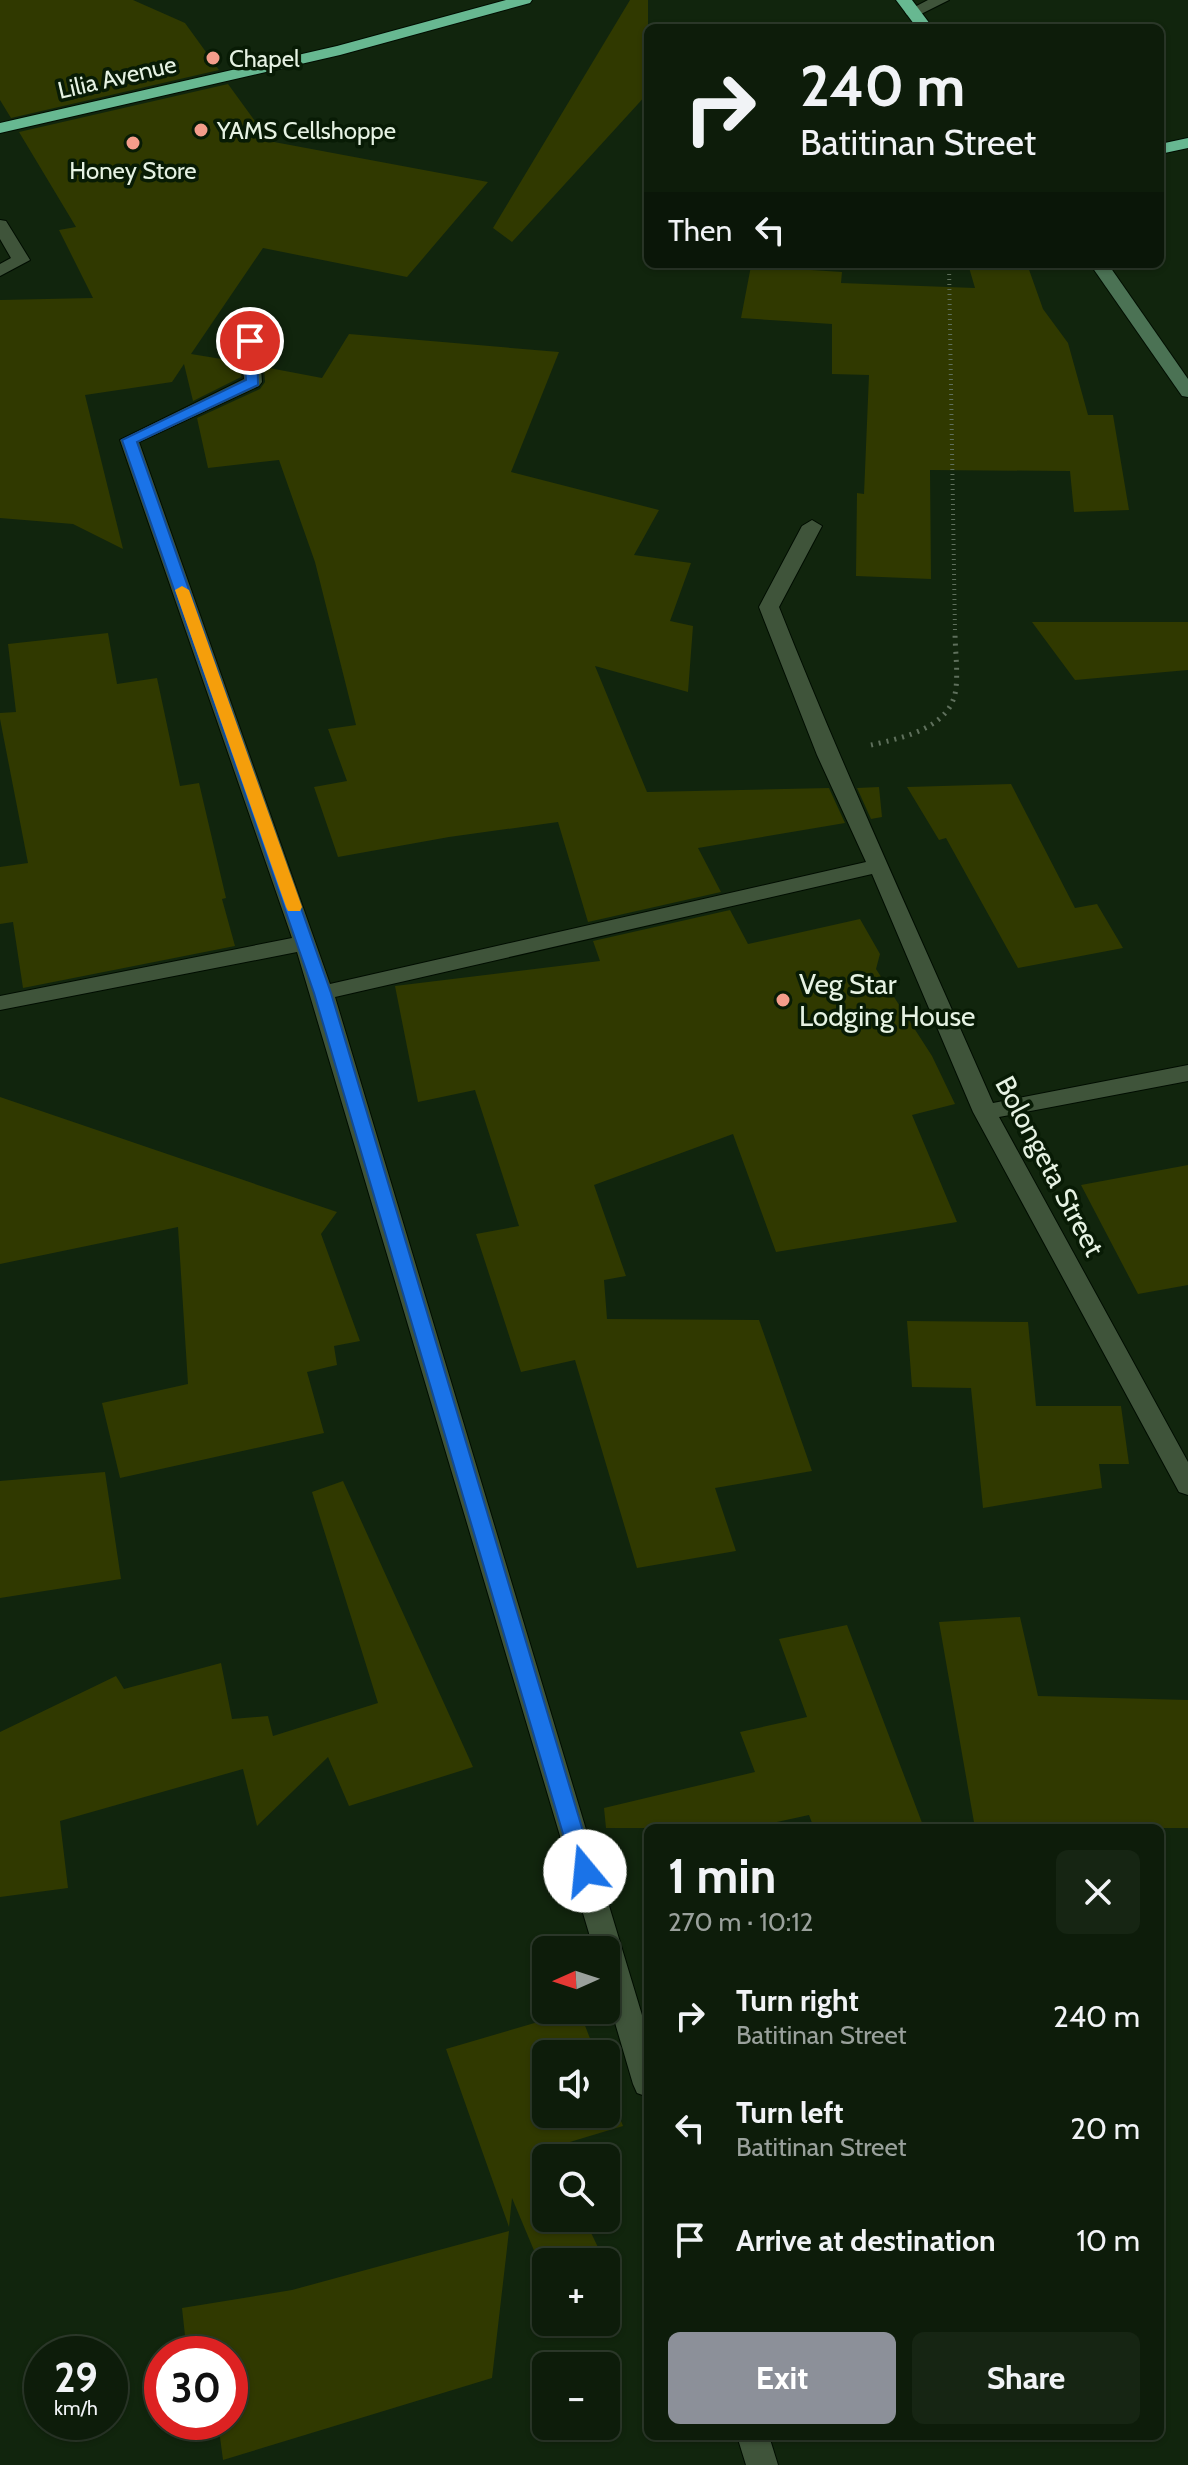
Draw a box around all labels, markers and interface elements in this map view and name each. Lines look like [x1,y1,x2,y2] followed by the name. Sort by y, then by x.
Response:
[229,44,300,73] place label: Chapel
[55,49,179,105] street label: Lilia Avenue
[204,49,222,67] marker: Chapel
[800,52,965,120] text: 240 m
[668,56,772,160] icon: right
[216,116,396,145] place label: YAMS Cellshoppe
[800,120,1036,164] text: Batitinan Street
[192,121,210,139] marker: YAMS Cellshoppe
[124,134,142,152] marker: Honey Store
[69,156,197,185] place label: Honey Store
[748,208,792,252] icon: left
[668,212,732,249] text: Then
[216,307,284,375] pin
[228,319,272,363] icon: arrive
[799,967,975,1033] place label: Veg Star Lodging House
[774,991,792,1009] marker: Veg Star Lodging House
[988,1070,1112,1262] street label: Bolongeta Street
[543,1829,627,1913] position arrow
[668,1847,776,1905] text: 1 min
[1056,1850,1140,1934] button: close
[668,1906,813,1938] text: 270 m · 10:12
[532,1936,620,2024] north arrow
[532,1936,620,2440] map controls
[736,1982,859,2019] text: Turn right
[668,1994,712,2038] icon: right
[1053,1998,1140,2035] text: 240 m
[736,2019,907,2051] text: Batitinan Street
[532,2040,620,2128] button: sound
[736,2094,844,2131] text: Turn left
[668,2106,712,2150] icon: left
[1070,2110,1140,2147] text: 20 m
[736,2131,907,2163] text: Batitinan Street
[532,2144,620,2232] button: search
[668,2218,712,2262] icon: arrive
[736,2222,996,2259] text: Arrive at destination
[1076,2222,1140,2259] text: 10 m
[532,2248,620,2336] button: +
[668,2332,896,2424] button: Exit
[912,2332,1140,2424] button: Share
[144,2336,248,2440] speed limit sign: 30
[532,2352,620,2440] button: −
[54,2353,98,2402] text: 29
[54,2396,98,2420] text: km/h

